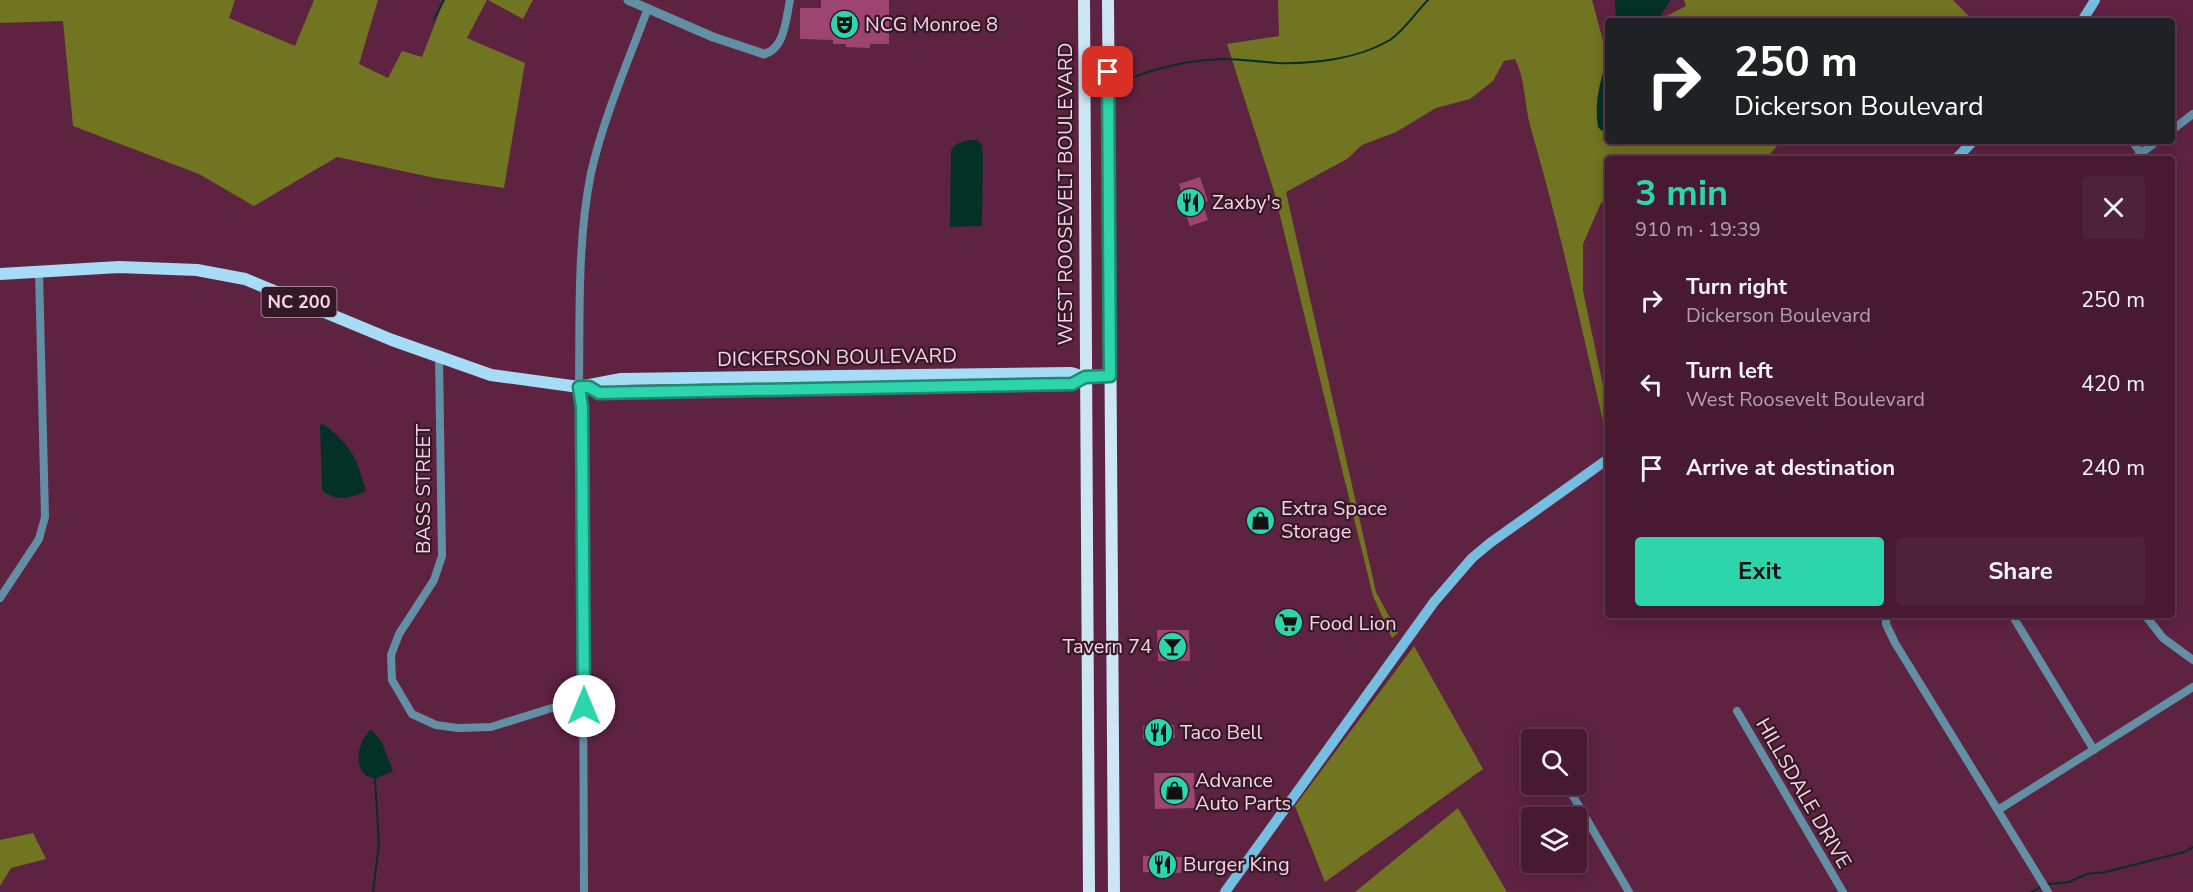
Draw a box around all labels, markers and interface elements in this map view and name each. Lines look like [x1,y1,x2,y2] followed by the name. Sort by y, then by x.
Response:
[828,8,860,40] theatre icon: NCG Monroe 8
[865,11,998,38] place label: NCG Monroe 8
[1734,34,1858,91] text: 250 m
[1635,42,1713,120] icon: right
[1052,43,1079,345] street label: WEST ROOSEVELT BOULEVARD
[1082,46,1133,97] pin
[1091,55,1124,88] icon: arrive
[1734,88,1984,125] text: Dickerson Boulevard
[1635,169,1728,218] text: 3 min
[2082,176,2145,239] button: close
[1175,186,1207,218] restaurant icon: Zaxby's
[1212,189,1281,216] place label: Zaxby's
[1635,216,1761,243] text: 910 m · 19:39
[1686,272,1787,302] text: Turn right
[1635,284,1668,317] icon: right
[2081,285,2145,315] text: 250 m
[262,287,336,317] road number: NC 200
[1686,302,1871,329] text: Dickerson Boulevard
[717,342,957,373] street label: DICKERSON BOULEVARD
[1686,356,1773,386] text: Turn left
[1635,368,1668,401] icon: left
[2081,369,2145,399] text: 420 m
[1686,386,1925,413] text: West Roosevelt Boulevard
[410,424,437,554] street label: BASS STREET
[1635,452,1668,485] icon: arrive
[1686,453,1895,483] text: Arrive at destination
[2081,453,2145,483] text: 240 m
[1281,495,1387,545] place label: Extra Space Storage
[1244,504,1276,536] shop icon: Extra Space Storage
[1635,537,1884,606] button: Exit
[1896,537,2145,606] button: Share
[1272,607,1304,639] supermarket icon: Food Lion
[1309,610,1397,637] place label: Food Lion
[1157,630,1189,662] bar icon: Tavern 74
[1063,633,1152,660] place label: Tavern 74
[552,674,616,738] position arrow
[1749,713,1858,873] street label: HILLSDALE DRIVE
[1143,716,1175,748] restaurant icon: Taco Bell
[1180,719,1263,746] place label: Taco Bell
[1521,729,1587,873] map controls
[1521,729,1587,795] button: search
[1195,767,1291,817] place label: Advance Auto Parts
[1158,775,1190,807] shop icon: Advance Auto Parts
[1521,807,1587,873] button: layers
[1146,848,1178,880] restaurant icon: Burger King
[1183,851,1290,878] place label: Burger King

